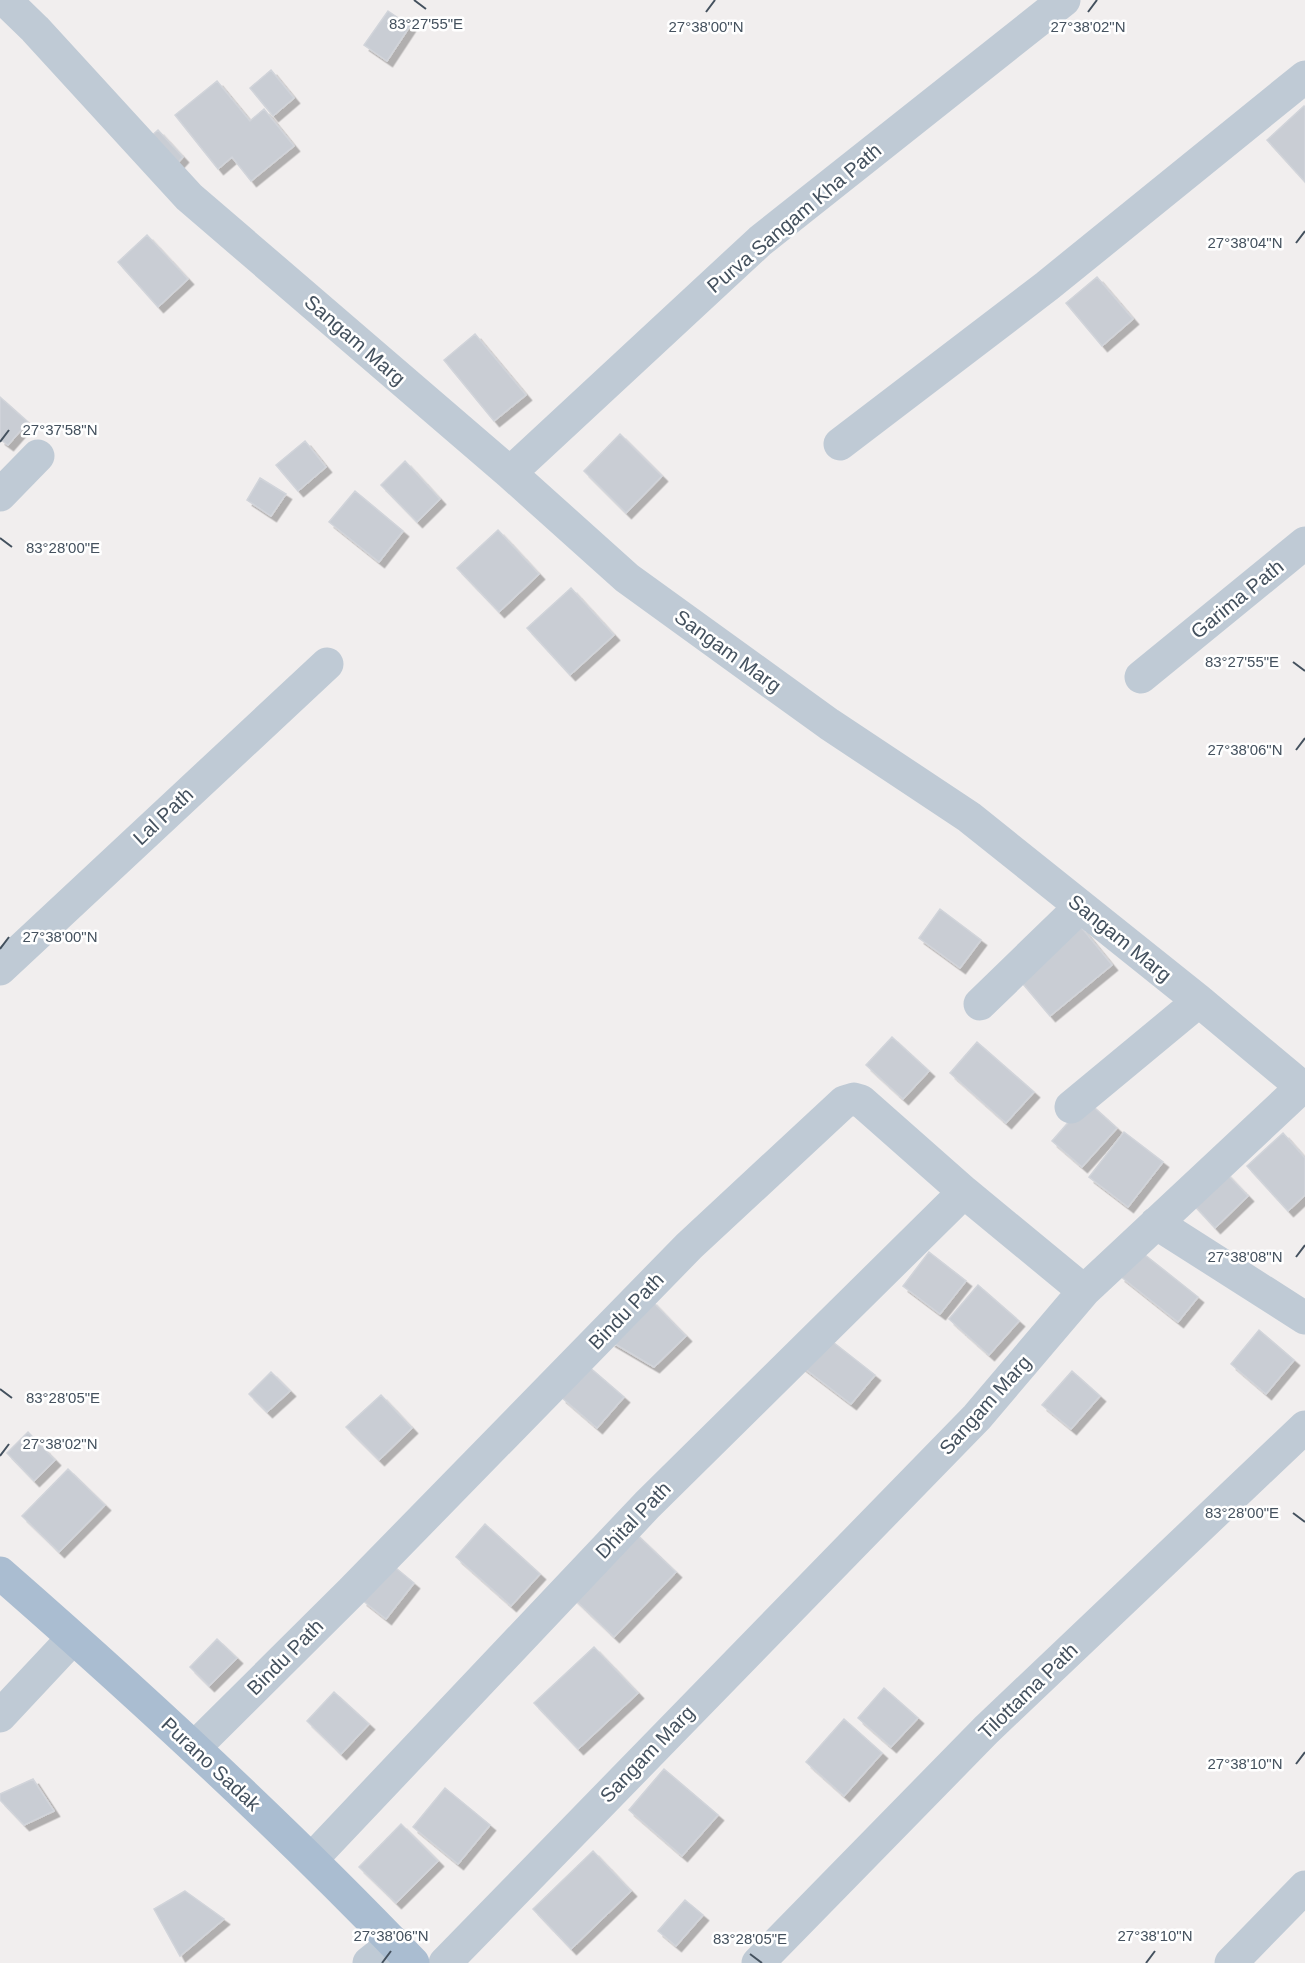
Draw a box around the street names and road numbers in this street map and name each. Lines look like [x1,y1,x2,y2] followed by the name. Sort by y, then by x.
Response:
[703,139,885,297] street label: Purva Sangam Kha Path
[300,290,410,390] street label: Sangam Marg
[1186,555,1288,643] street label: Garima Path
[671,605,785,697] street label: Sangam Marg
[129,783,197,849] street label: Lal Path
[1064,890,1176,986] street label: Sangam Marg
[584,1268,668,1354] street label: Bindu Path
[935,1351,1035,1459] street label: Sangam Marg
[591,1477,675,1563] street label: Dhital Path
[243,1615,327,1699] street label: Bindu Path
[974,1639,1082,1743] street label: Tilottama Path
[595,1701,699,1807] street label: Sangam Marg
[157,1713,266,1816] street label: Purano Sadak

